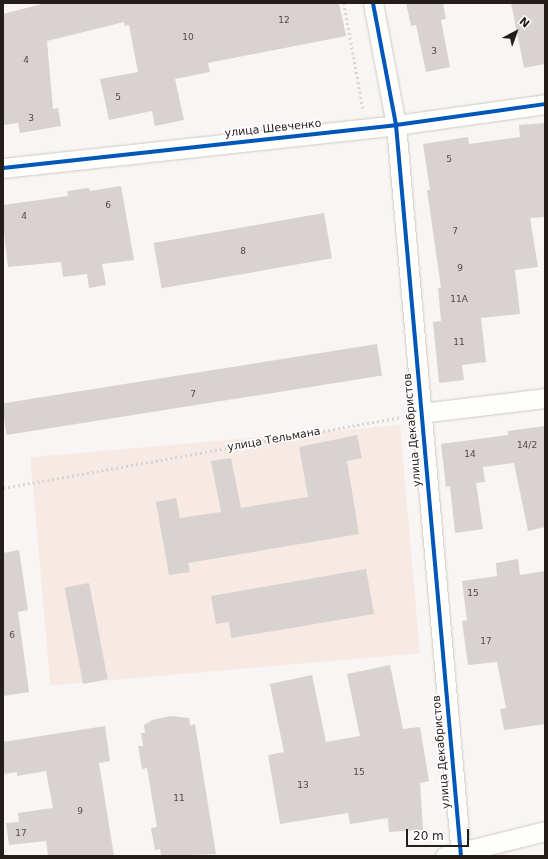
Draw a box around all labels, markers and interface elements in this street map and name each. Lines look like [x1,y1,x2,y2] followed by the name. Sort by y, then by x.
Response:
[496,12,536,52] north arrow
[278,15,290,25] house number: 12
[516,15,532,30] text: N
[182,32,194,42] house number: 10
[431,46,437,56] house number: 3
[23,55,29,65] house number: 4
[115,92,121,102] house number: 5
[28,113,34,123] house number: 3
[224,117,322,141] street label: улица Шевченко
[446,154,452,164] house number: 5
[105,200,111,210] house number: 6
[21,211,27,221] house number: 4
[452,226,458,236] house number: 7
[240,246,246,256] house number: 8
[457,263,463,273] house number: 9
[450,294,468,304] house number: 11А
[453,337,465,347] house number: 11
[401,373,425,487] street label: улица Декабристов
[190,389,196,399] house number: 7
[226,425,322,455] street label: улица Тельмана
[517,440,537,450] house number: 14/2
[464,449,476,459] house number: 14
[467,588,479,598] house number: 15
[9,630,15,640] house number: 6
[480,636,492,646] house number: 17
[430,695,454,809] street label: улица Декабристов
[353,767,365,777] house number: 15
[297,780,309,790] house number: 13
[173,793,185,803] house number: 11
[77,806,83,816] house number: 9
[408,821,471,847] scale bar
[15,828,27,838] house number: 17
[413,829,444,843] text: 20 m

